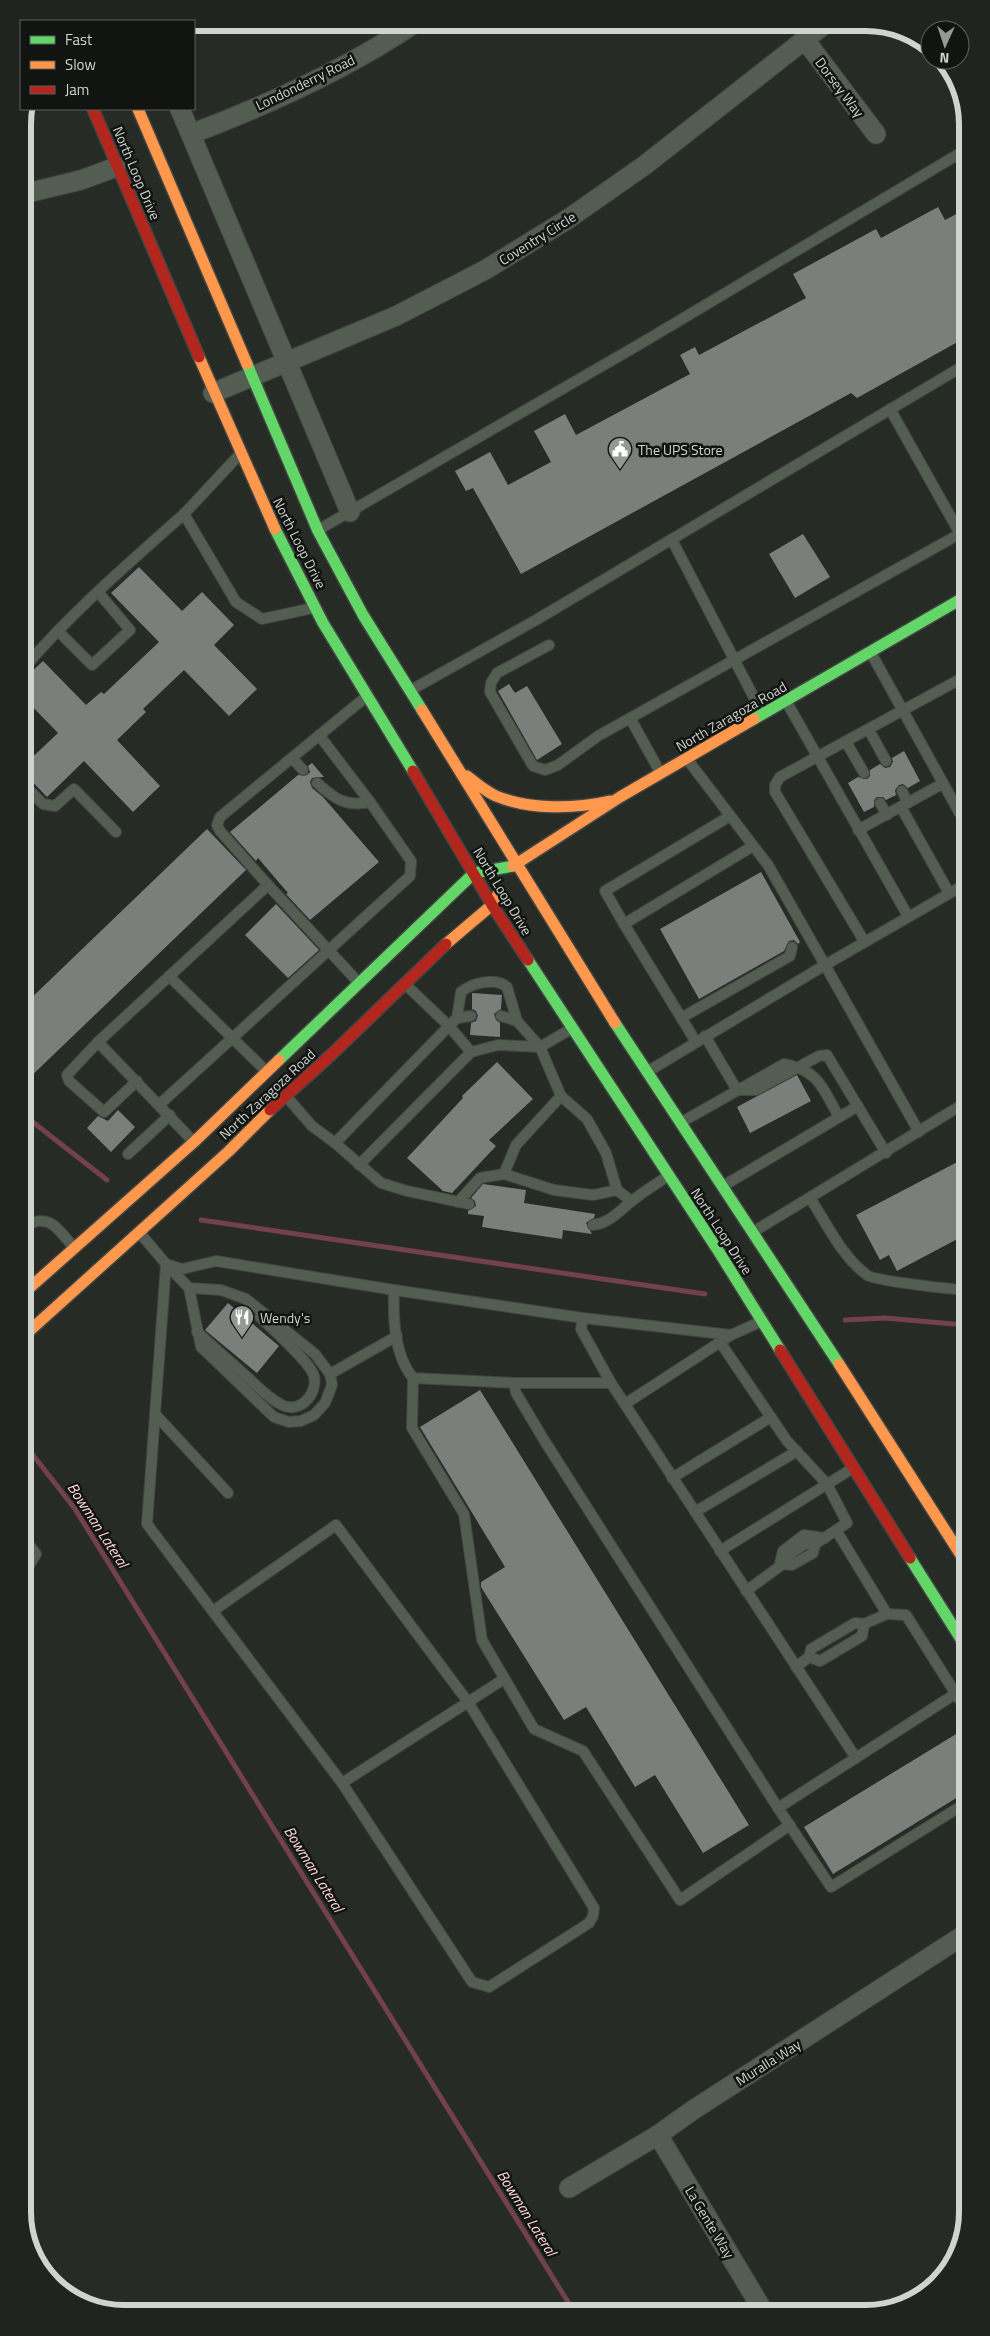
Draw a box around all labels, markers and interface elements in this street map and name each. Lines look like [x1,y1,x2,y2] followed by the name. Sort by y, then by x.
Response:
[20,20,195,110] legend
[920,20,970,70] north arrow
[65,28,93,51] text: Fast
[939,48,950,69] text: N
[252,49,358,115] street label: Londonderry Road
[65,53,96,76] text: Slow
[810,53,870,122] street label: Dorsey Way
[65,78,89,101] text: Jam
[108,123,166,223] street label: North Loop Drive
[494,206,580,270] street label: Coventry Circle
[607,436,633,470] public building icon: The UPS Store
[638,439,723,460] place label: The UPS Store
[268,494,332,592] street label: North Loop Drive
[672,676,790,756] street label: North Zaragoza Road
[468,843,538,939] street label: North Loop Drive
[214,1044,320,1144] street label: North Zaragoza Road
[686,1183,758,1279] street label: North Loop Drive
[229,1304,255,1338] restaurant icon: Wendy's
[260,1307,310,1328] place label: Wendy's
[62,1478,135,1574] water label: Bowman Lateral
[278,1822,351,1918] water label: Bowman Lateral
[731,2033,805,2090] street label: Muralla Way
[491,2166,564,2262] water label: Bowman Lateral
[680,2182,740,2262] street label: La Gente Way

